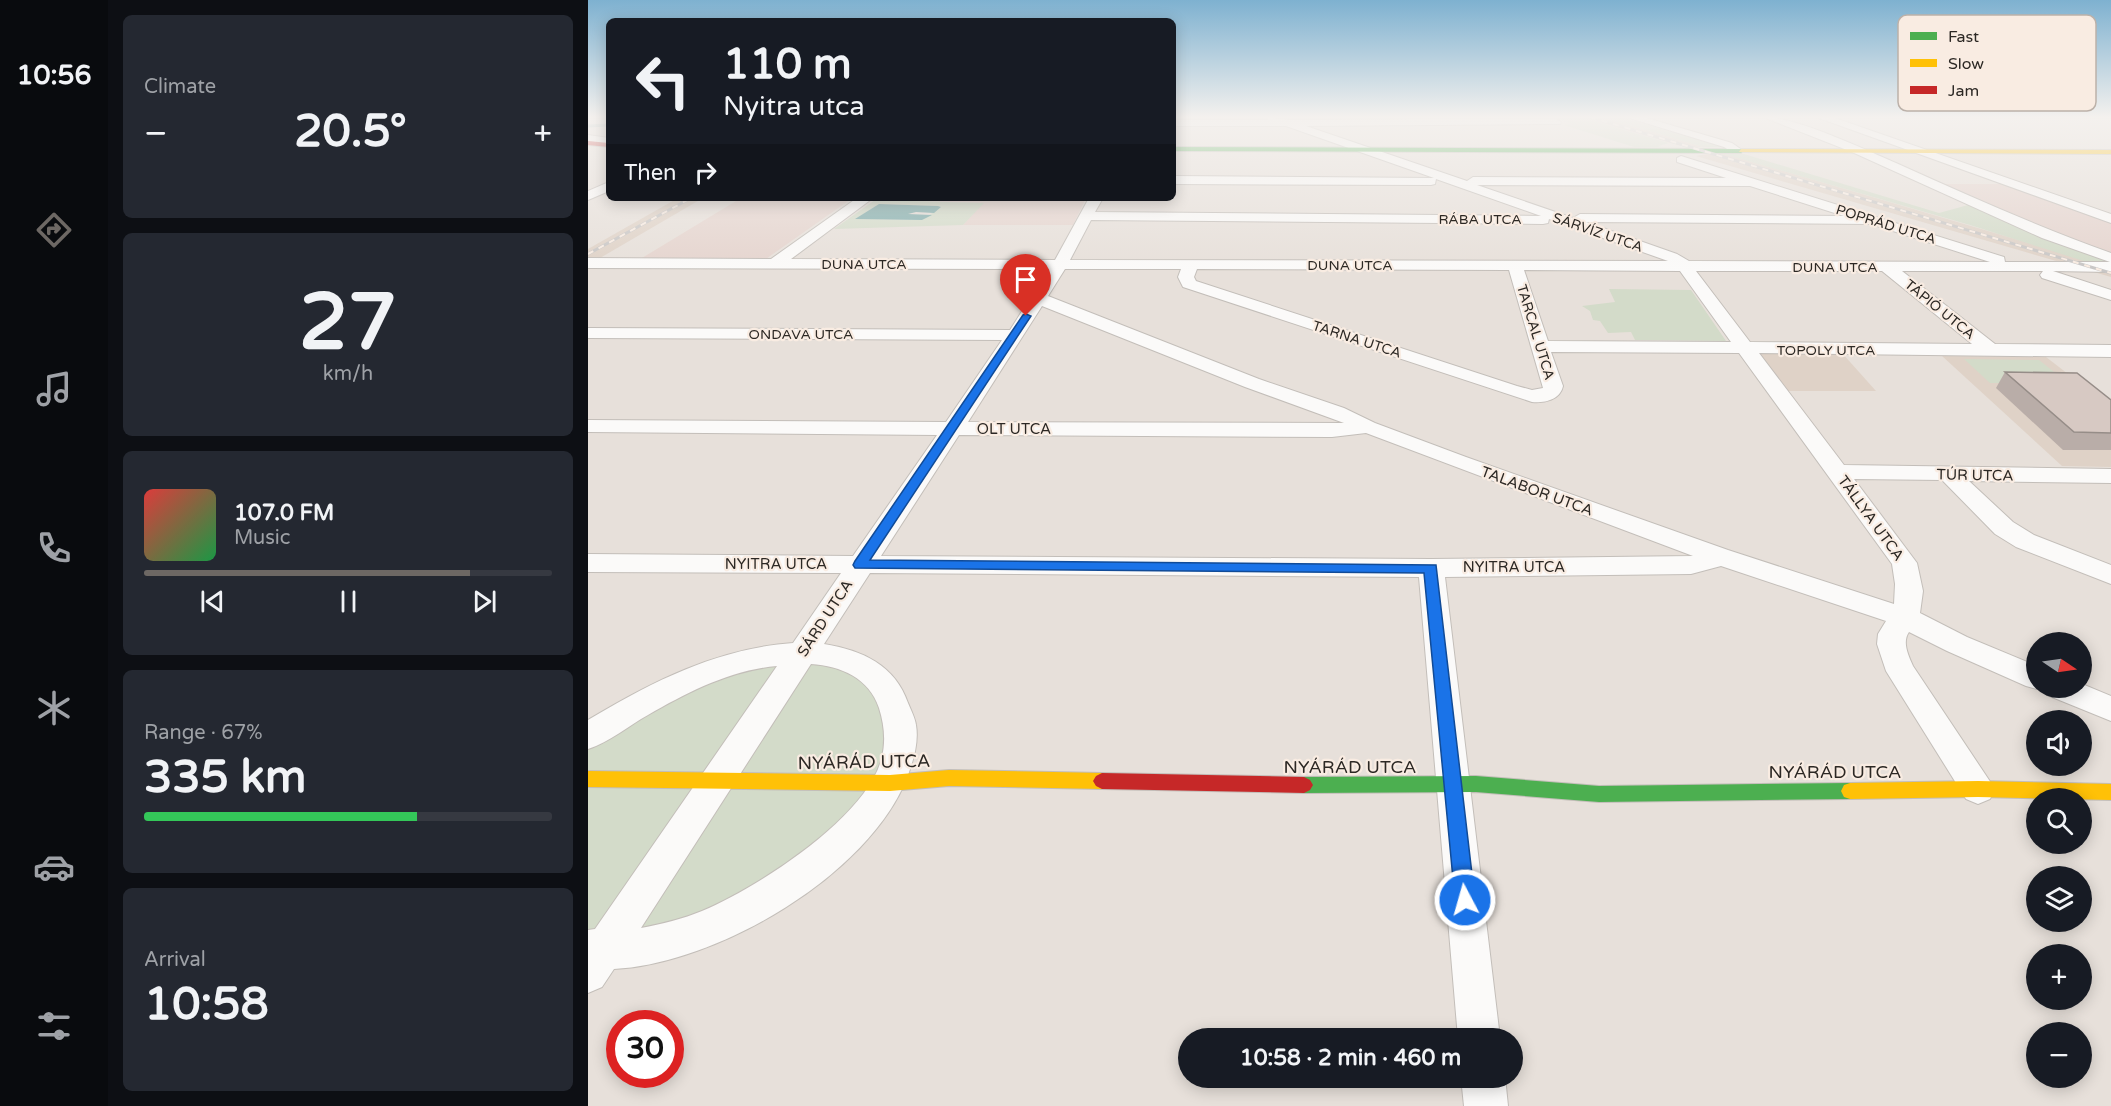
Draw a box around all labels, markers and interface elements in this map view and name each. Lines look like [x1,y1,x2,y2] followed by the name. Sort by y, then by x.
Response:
[1898,15,2096,111] legend
[1948,27,1979,47] text: Fast
[723,39,852,90] text: 110 m
[624,42,702,120] icon: left
[1948,54,1984,74] text: Slow
[17,59,91,92] text: 10:56
[144,75,216,99] text: Climate
[1948,81,1979,101] text: Jam
[723,90,865,123] text: Nyitra utca
[294,105,407,159] text: 20.5°
[144,114,168,153] text: −
[533,114,552,153] text: +
[689,156,722,189] icon: right
[624,160,677,186] text: Then
[1834,201,1938,248] street label: POPRÁD UTCA
[33,209,75,251] icon: directions
[1550,209,1645,256] street label: SÁRVÍZ UTCA
[1438,211,1522,228] street label: RÁBA UTCA
[1000,254,1051,316] pin
[821,256,907,273] street label: DUNA UTCA
[1307,257,1393,274] street label: DUNA UTCA
[1792,259,1878,276] street label: DUNA UTCA
[1009,263,1042,296] icon: arrive
[299,276,397,370] text: 27
[1901,276,1978,343] street label: TÁPIÓ UTCA
[1513,282,1558,382] street label: TARCAL UTCA
[1310,317,1403,362] street label: TARNA UTCA
[749,326,853,343] street label: ONDAVA UTCA
[1777,342,1875,359] street label: TOPOLY UTCA
[323,362,373,386] text: km/h
[33,368,75,410] icon: music
[977,420,1051,438] street label: OLT UTCA
[1479,462,1595,520] street label: TALABOR UTCA
[1936,465,2014,485] street label: TÚR UTCA
[1834,472,1908,564] street label: TÁLLYA UTCA
[234,500,334,526] text: 107.0 FM
[234,526,290,550] text: Music
[33,527,75,569] icon: phone
[725,555,827,573] street label: NYITRA UTCA
[1463,558,1565,576] street label: NYITRA UTCA
[793,576,857,660] street label: SÁRD UTCA
[196,585,229,618] icon: previous
[332,585,365,618] icon: pause
[468,585,501,618] icon: next
[2026,632,2092,698] north arrow
[2026,632,2092,1088] map controls
[33,687,75,729] icon: climate
[2026,710,2092,776] button: sound
[144,721,263,745] text: Range · 67%
[797,750,931,774] street label: NYÁRÁD UTCA
[144,751,306,805] text: 335 km
[1284,756,1416,778] street label: NYÁRÁD UTCA
[1769,761,1901,783] street label: NYÁRÁD UTCA
[2026,788,2092,854] button: search
[33,846,75,888] icon: car
[2026,866,2092,932] button: layers
[1433,868,1497,932] position arrow
[2026,944,2092,1010] button: +
[144,948,206,972] text: Arrival
[144,978,269,1032] text: 10:58
[33,1005,75,1047] icon: filters
[606,1010,684,1088] speed limit sign: 30
[2026,1022,2092,1088] button: −
[1240,1045,1461,1071] text: 10:58 · 2 min · 460 m

